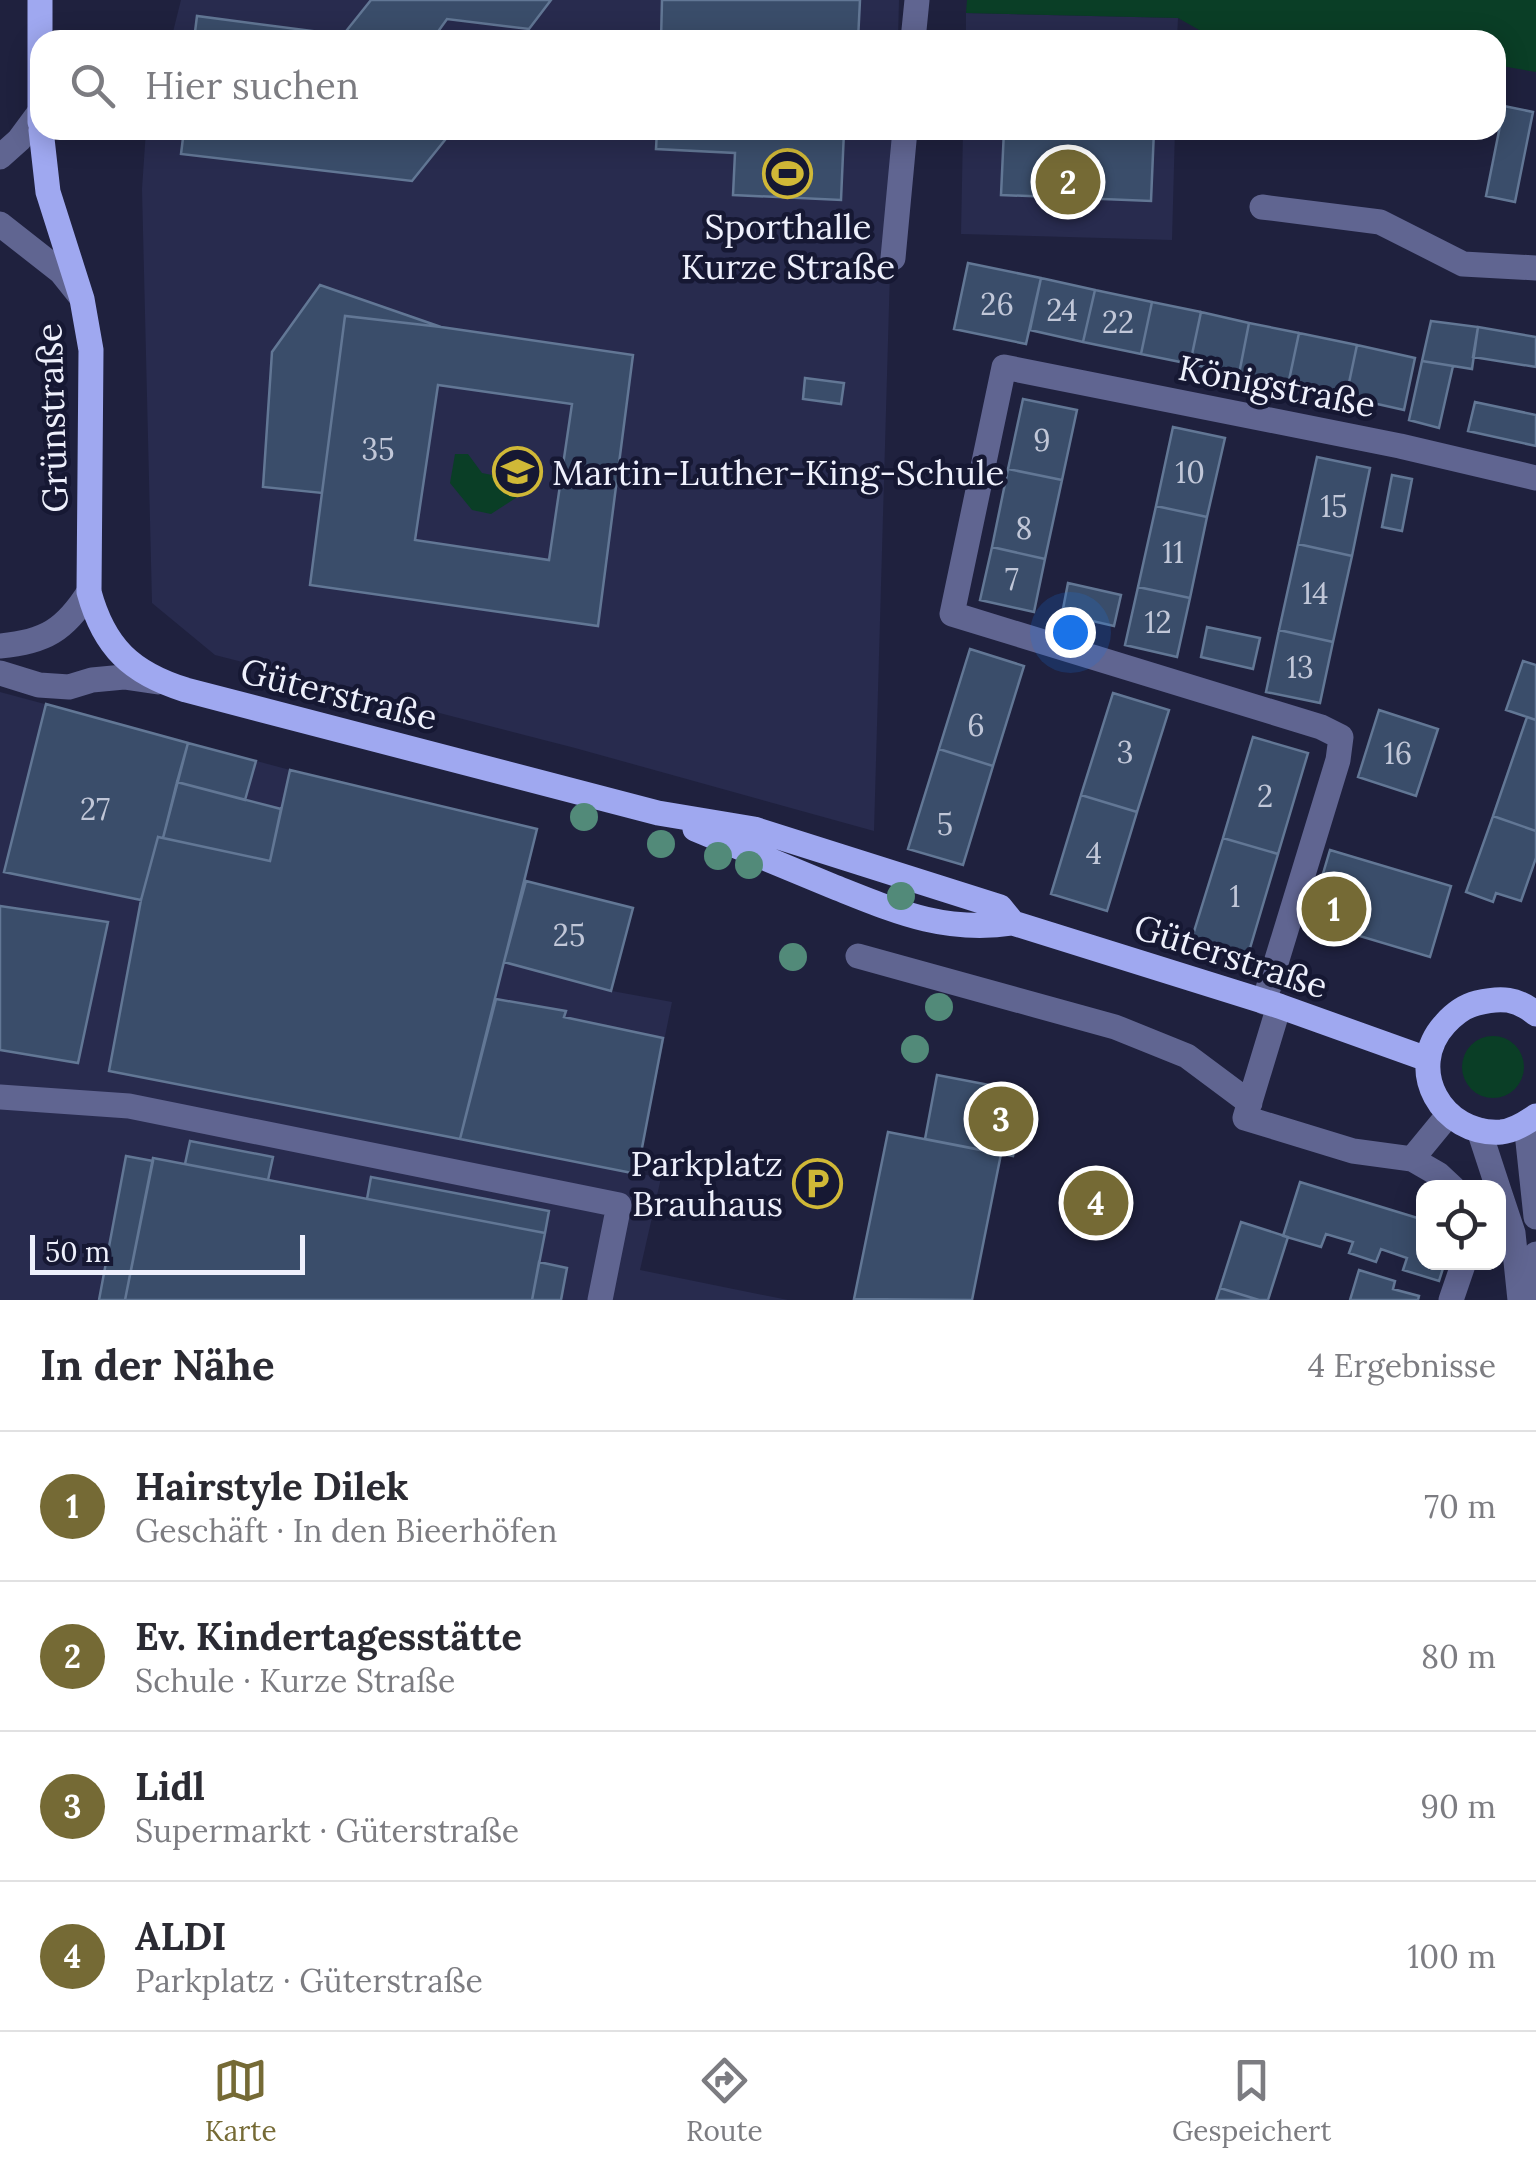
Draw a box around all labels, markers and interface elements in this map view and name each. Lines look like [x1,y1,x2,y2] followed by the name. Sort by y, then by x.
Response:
[30,30,1506,140] search box
[65,58,120,113] icon: search
[145,61,359,109] text: Hier suchen
[1036,144,1100,220] pin: 2
[762,148,814,200] sports icon: Sporthalle Kurze Straße
[681,204,895,289] place label: Sporthalle Kurze Straße
[980,285,1014,323] house number: 26
[1046,291,1078,329] house number: 24
[1102,303,1134,341] house number: 22
[26,323,78,513] street label: Grünstraße
[1175,345,1379,427] street label: Königstraße
[1033,421,1051,459] house number: 9
[361,430,395,468] house number: 35
[491,446,543,498] school or university icon: Martin-Luther-King-Schule
[552,450,1005,495] place label: Martin-Luther-King-Schule
[1175,453,1205,491] house number: 10
[1320,487,1348,525] house number: 15
[1016,509,1032,547] house number: 8
[1162,533,1184,571] house number: 11
[1005,560,1019,598] house number: 7
[1301,574,1329,612] house number: 14
[1144,603,1172,641] house number: 12
[1045,607,1096,658] your location
[236,648,442,740] street label: Güterstraße
[1286,648,1314,686] house number: 13
[967,706,985,744] house number: 6
[1117,733,1133,771] house number: 3
[1384,734,1412,772] house number: 16
[1257,777,1273,815] house number: 2
[80,790,110,828] house number: 27
[937,805,953,843] house number: 5
[1086,834,1102,872] house number: 4
[1302,872,1366,946] pin: 1
[1230,877,1240,915] house number: 1
[1129,904,1333,1008] street label: Güterstraße
[553,916,585,954] house number: 25
[968,1082,1034,1156] pin: 3
[631,1141,783,1226] place label: Parkplatz Brauhaus
[792,1157,844,1209] parking icon: Parkplatz Brauhaus
[1064,1166,1128,1240] pin: 4
[1416,1180,1506,1270] map controls
[1416,1180,1506,1270] button: locate
[30,1230,305,1274] scale bar
[45,1234,110,1270] text: 50 m
[40,1338,275,1392] text: In der Nähe
[1308,1345,1496,1386] text: 4 Ergebnisse
[135,1462,409,1510] text: Hairstyle Dilek
[66,1486,79,1527] text: 1
[1424,1486,1496,1527] text: 70 m
[135,1510,557,1551] text: Geschäft · In den Bieerhöfen
[135,1612,522,1660] text: Ev. Kindertagesstätte
[64,1636,81,1677] text: 2
[1421,1636,1496,1677] text: 80 m
[135,1660,455,1701] text: Schule · Kurze Straße
[135,1762,205,1810] text: Lidl
[64,1786,81,1827] text: 3
[1421,1786,1496,1827] text: 90 m
[135,1810,519,1851] text: Supermarkt · Güterstraße
[135,1912,226,1960] text: ALDI
[64,1936,81,1977] text: 4
[1408,1936,1496,1977] text: 100 m
[135,1960,483,2001] text: Parkplatz · Güterstraße
[205,2053,277,2149] tab: Karte
[686,2053,763,2149] tab: Route
[1172,2053,1331,2149] tab: Gespeichert

